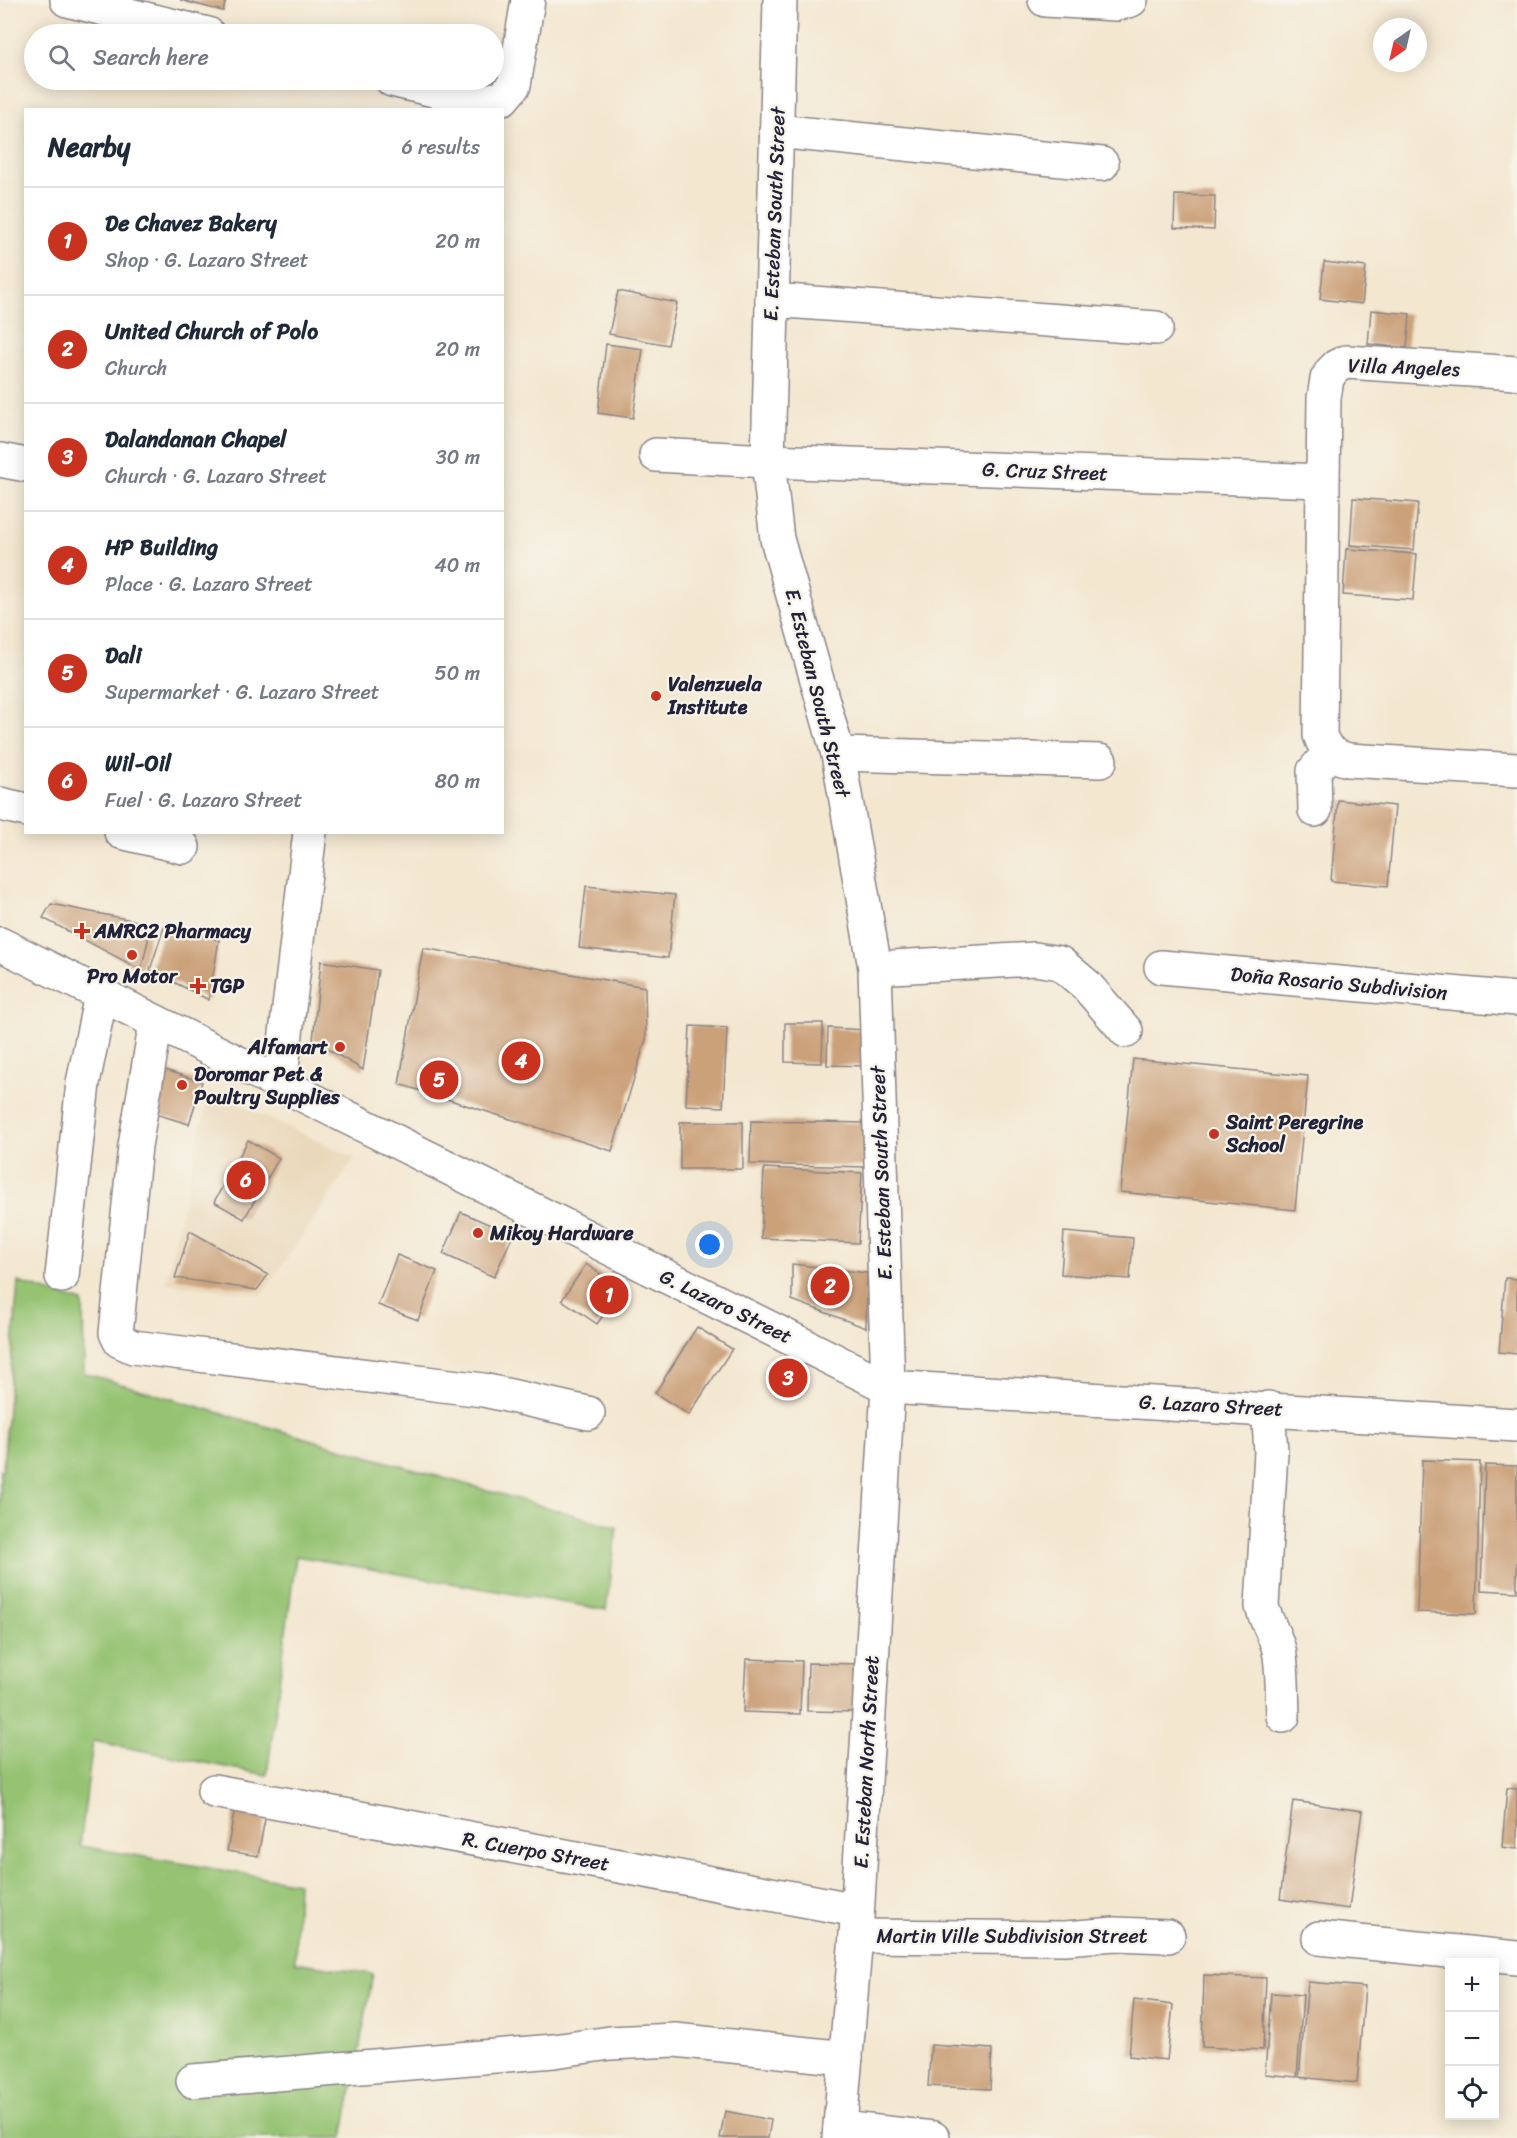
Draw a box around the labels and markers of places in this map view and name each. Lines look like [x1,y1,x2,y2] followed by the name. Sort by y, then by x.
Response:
[667,667,762,725] place label: Valenzuela Institute
[649,689,663,703] marker: Valenzuela Institute
[93,914,252,949] place label: AMRC2 Pharmacy
[75,924,89,938] marker: AMRC2 Pharmacy
[125,948,139,962] marker: Pro Motor
[87,959,179,994] place label: Pro Motor
[210,969,244,1004] place label: TGP
[191,979,205,993] marker: TGP
[247,1030,328,1065] place label: Alfamart
[502,1038,540,1084] pin: 4
[333,1040,347,1054] marker: Alfamart
[194,1057,340,1115] place label: Doromar Pet & Poultry Supplies
[420,1058,458,1102] pin: 5
[175,1078,189,1092] marker: Doromar Pet & Poultry Supplies
[1225,1105,1363,1163] place label: Saint Peregrine School
[1207,1127,1221,1141] marker: Saint Peregrine School
[226,1158,266,1202] pin: 6
[489,1216,634,1251] place label: Mikoy Hardware
[471,1226,485,1240] marker: Mikoy Hardware
[810,1264,850,1308] pin: 2
[590,1272,628,1318] pin: 1
[768,1356,808,1400] pin: 3

